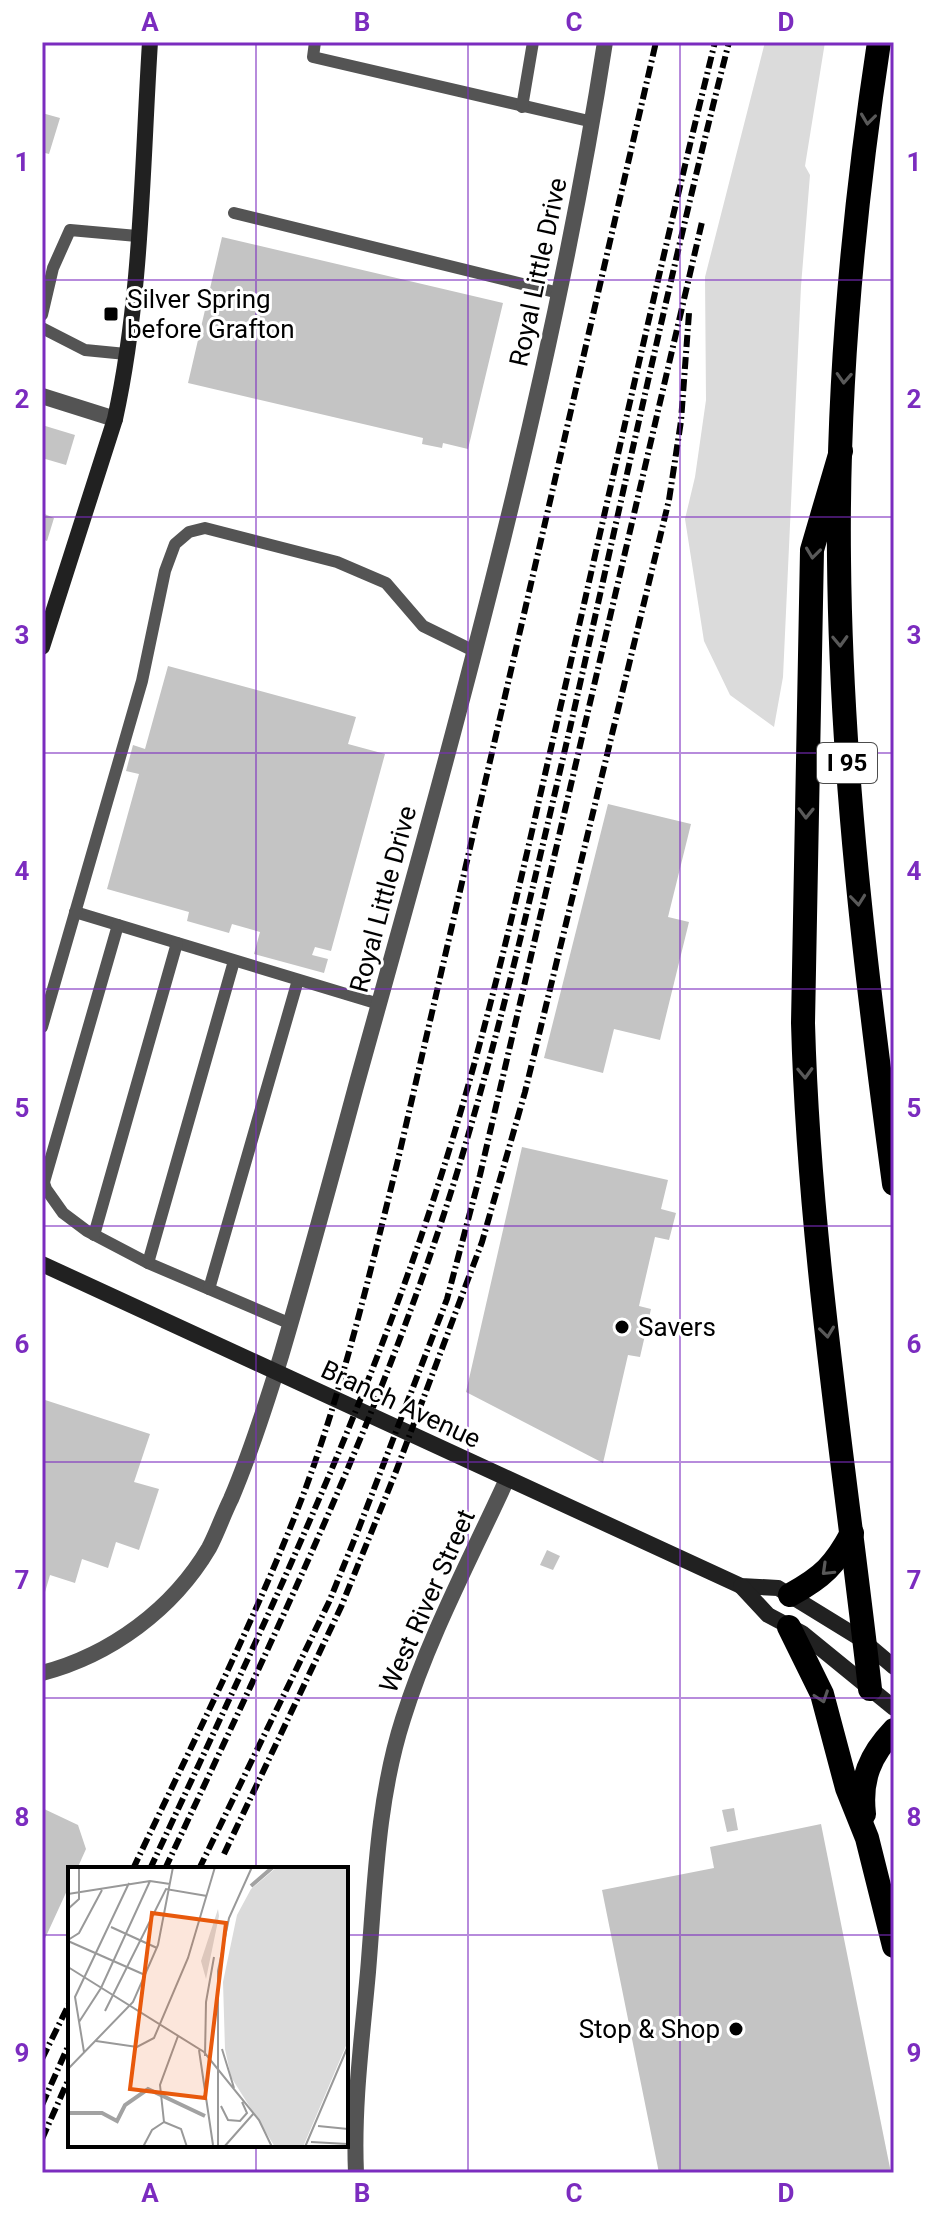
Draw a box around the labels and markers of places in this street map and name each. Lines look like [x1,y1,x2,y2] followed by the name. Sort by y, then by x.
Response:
[127,284,295,344] place label: Silver Spring before Grafton
[102,305,120,323] marker: Silver Spring before Grafton
[638,1312,716,1342] place label: Savers
[613,1318,631,1336] marker: Savers
[579,2014,720,2044] place label: Stop & Shop
[727,2020,745,2038] marker: Stop & Shop

